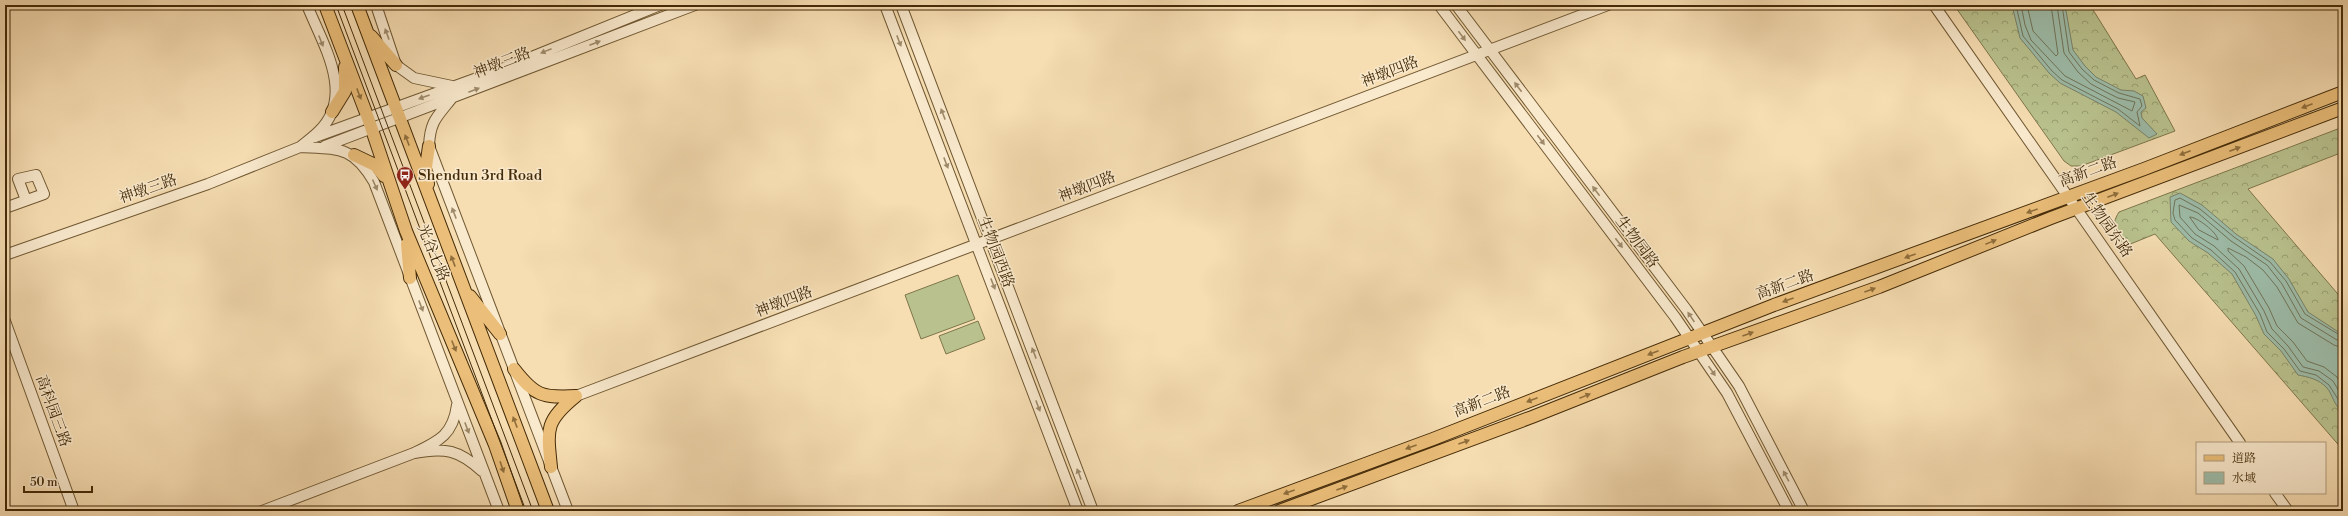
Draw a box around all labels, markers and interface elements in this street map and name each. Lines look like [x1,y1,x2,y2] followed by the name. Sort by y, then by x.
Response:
[384,28,390,40] one-way arrow
[1458,31,1466,41] one-way arrow
[319,36,325,48] one-way arrow
[897,36,903,48] one-way arrow
[590,40,602,46] one-way arrow
[471,43,533,83] street label: 神墩三路
[540,49,552,55] one-way arrow
[1359,52,1421,92] street label: 神墩四路
[1514,82,1522,92] one-way arrow
[468,86,480,92] one-way arrow
[356,88,362,100] one-way arrow
[418,95,430,101] one-way arrow
[2300,103,2312,109] one-way arrow
[939,107,945,119] one-way arrow
[403,134,409,146] one-way arrow
[1537,134,1545,145] one-way arrow
[2229,145,2241,151] one-way arrow
[2180,150,2191,156] one-way arrow
[2057,153,2119,191] street label: 高新二路
[944,157,950,169] one-way arrow
[395,165,415,190] bus stop icon: Shendun 3rd Road
[418,166,543,185] place label: Shendun 3rd Road
[1056,167,1118,207] street label: 神墩四路
[117,170,179,208] street label: 神墩三路
[372,179,378,191] one-way arrow
[1592,185,1600,196] one-way arrow
[2078,189,2136,261] street label: 生物园东路
[2108,192,2120,198] one-way arrow
[451,207,457,219] one-way arrow
[2026,208,2038,214] one-way arrow
[1611,212,1663,272] street label: 生物园路
[974,214,1018,290] street label: 生物园西路
[413,222,453,284] street label: 光谷七路
[1615,238,1623,249] one-way arrow
[1986,239,1997,245] one-way arrow
[1904,253,1916,259] one-way arrow
[450,255,456,267] one-way arrow
[1754,266,1816,304] street label: 高新二路
[990,279,996,291] one-way arrow
[753,282,815,322] street label: 神墩四路
[1865,286,1877,292] one-way arrow
[1782,298,1794,304] one-way arrow
[419,301,425,313] one-way arrow
[1687,312,1695,322] one-way arrow
[1742,330,1754,336] one-way arrow
[451,341,457,352] one-way arrow
[1030,346,1036,358] one-way arrow
[1647,350,1659,356] one-way arrow
[1708,366,1716,376] one-way arrow
[31,373,75,449] street label: 高科园三路
[1451,382,1513,422] street label: 高新二路
[1580,392,1592,398] one-way arrow
[1526,397,1537,403] one-way arrow
[1036,400,1042,412] one-way arrow
[511,416,517,428] one-way arrow
[465,422,471,434] one-way arrow
[1458,439,1470,445] one-way arrow
[2196,442,2326,494] legend
[1404,444,1416,450] one-way arrow
[2232,451,2256,466] text: 道路
[500,461,506,473] one-way arrow
[24,468,92,494] scale bar
[1076,468,1082,480] one-way arrow
[1783,471,1789,482] one-way arrow
[2232,471,2256,486] text: 水域
[30,475,58,490] text: 50 m
[1336,484,1348,490] one-way arrow
[1282,490,1294,496] one-way arrow

